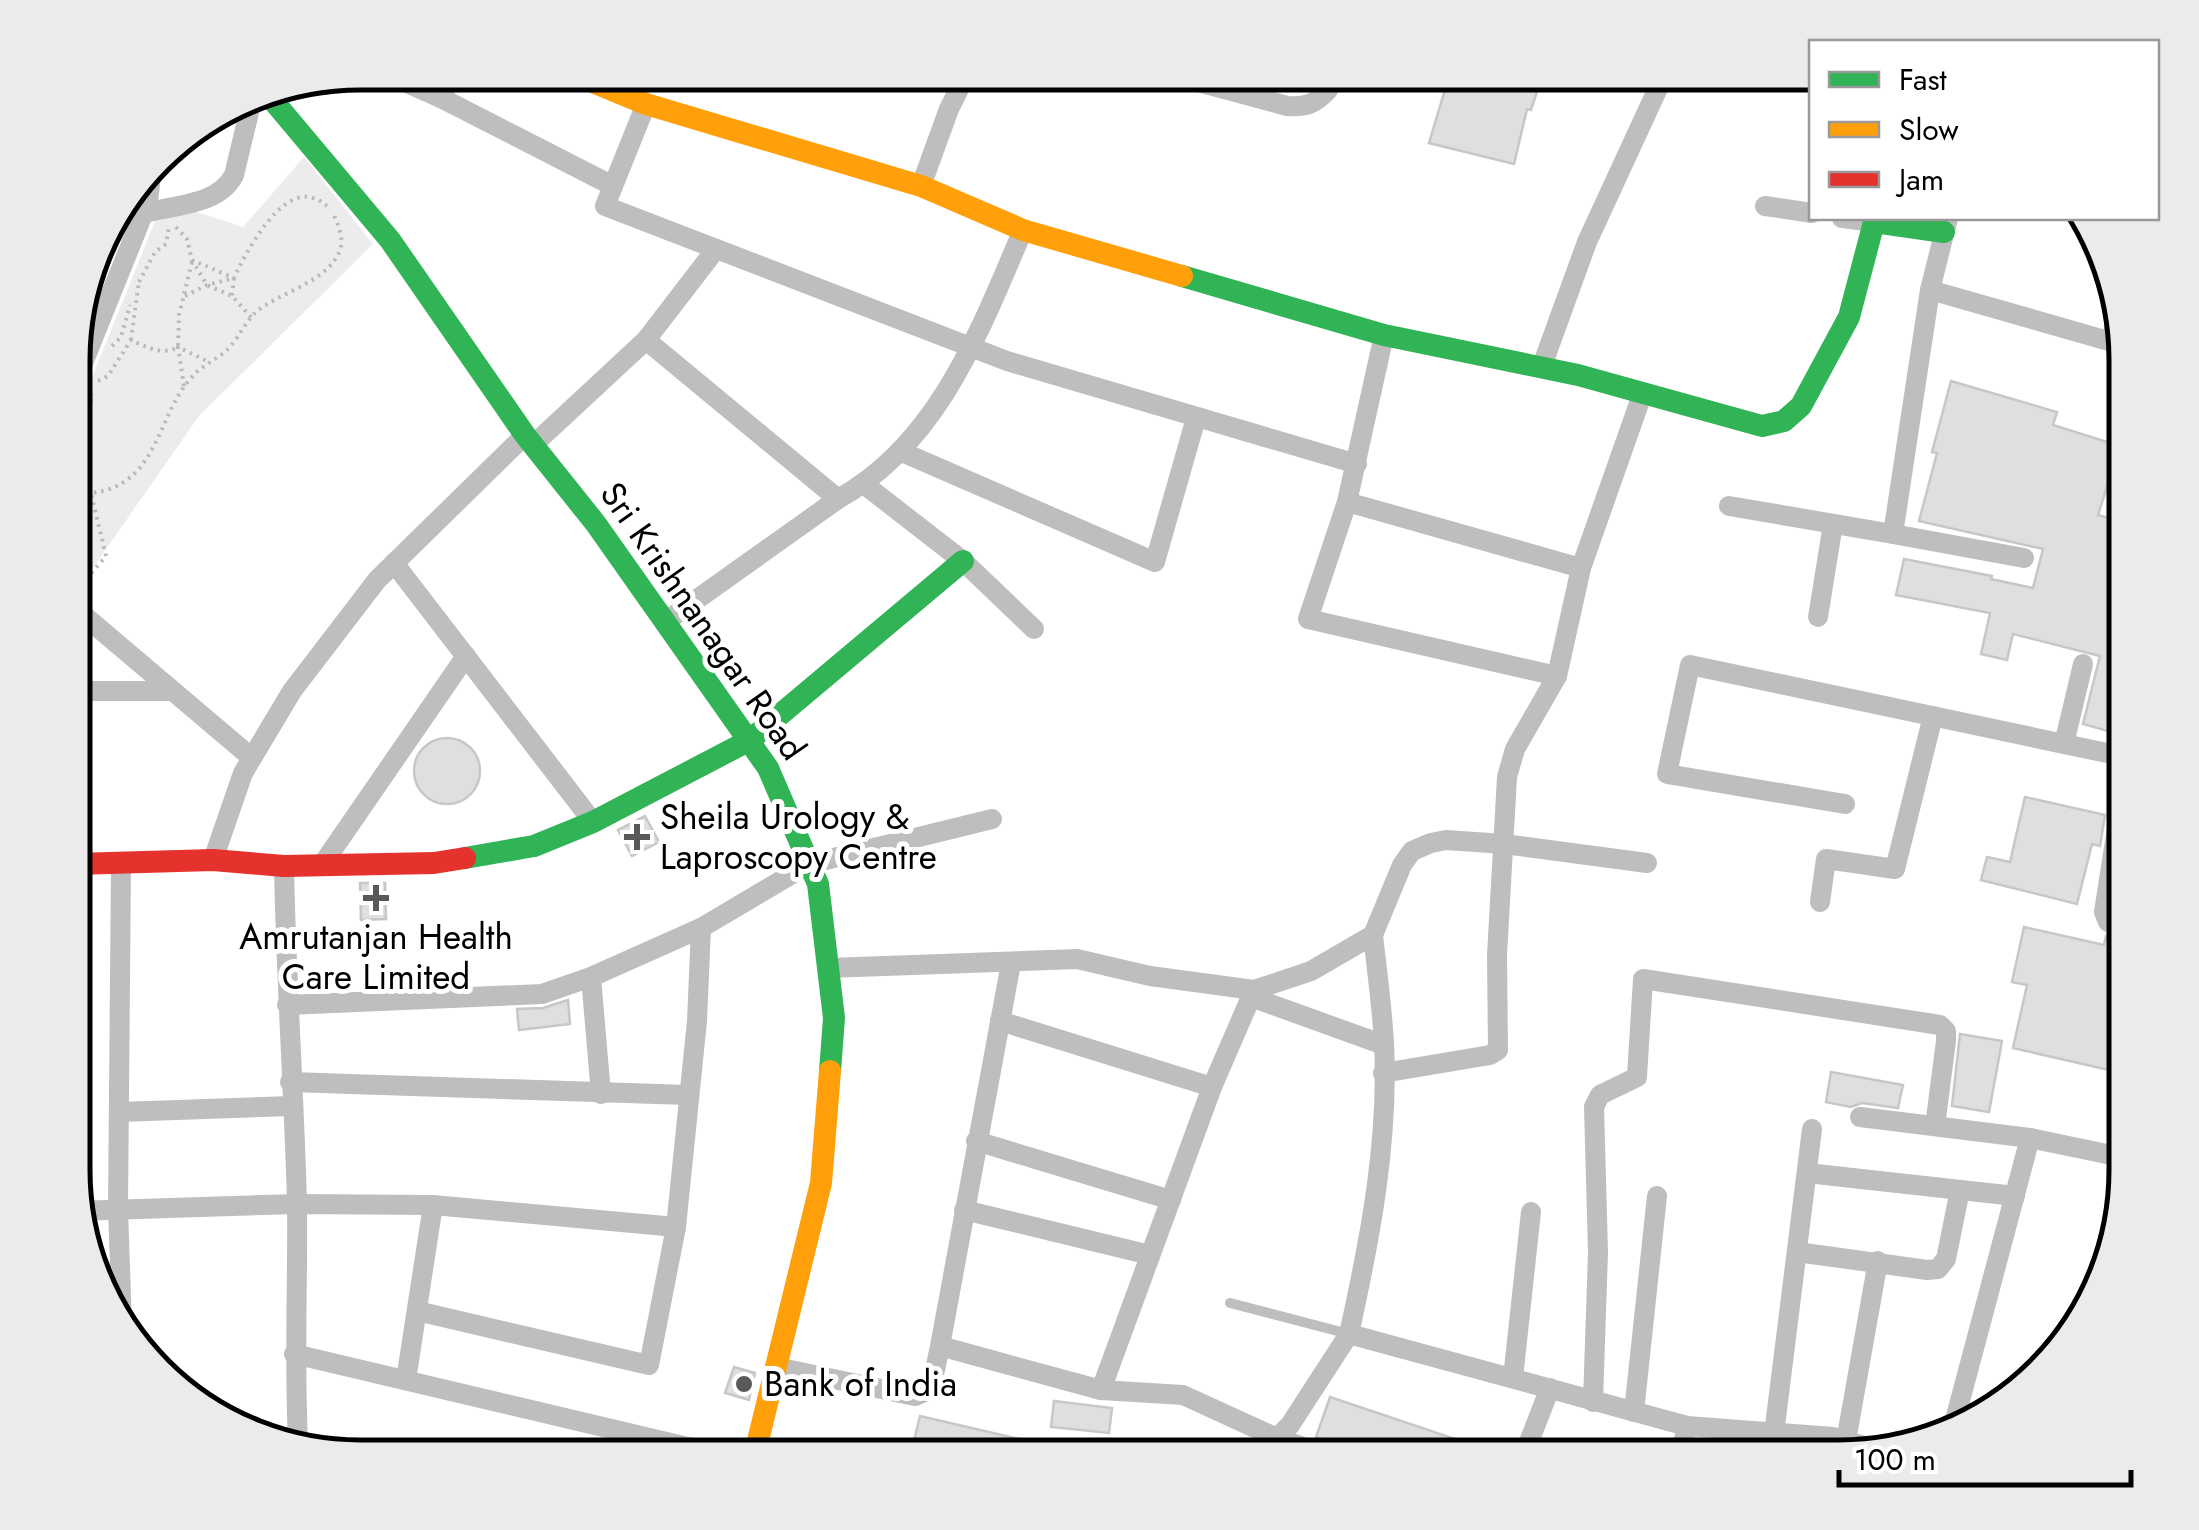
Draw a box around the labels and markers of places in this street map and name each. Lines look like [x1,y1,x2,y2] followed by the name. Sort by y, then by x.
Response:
[660,792,937,882] place label: Sheila Urology & Laproscopy Centre
[624,824,650,850] marker: Sheila Urology & Laproscopy Centre
[363,885,389,911] marker: Amrutanjan Health Care Limited
[239,912,513,1002] place label: Amrutanjan Health Care Limited
[764,1359,957,1409] place label: Bank of India
[733,1373,755,1395] marker: Bank of India

